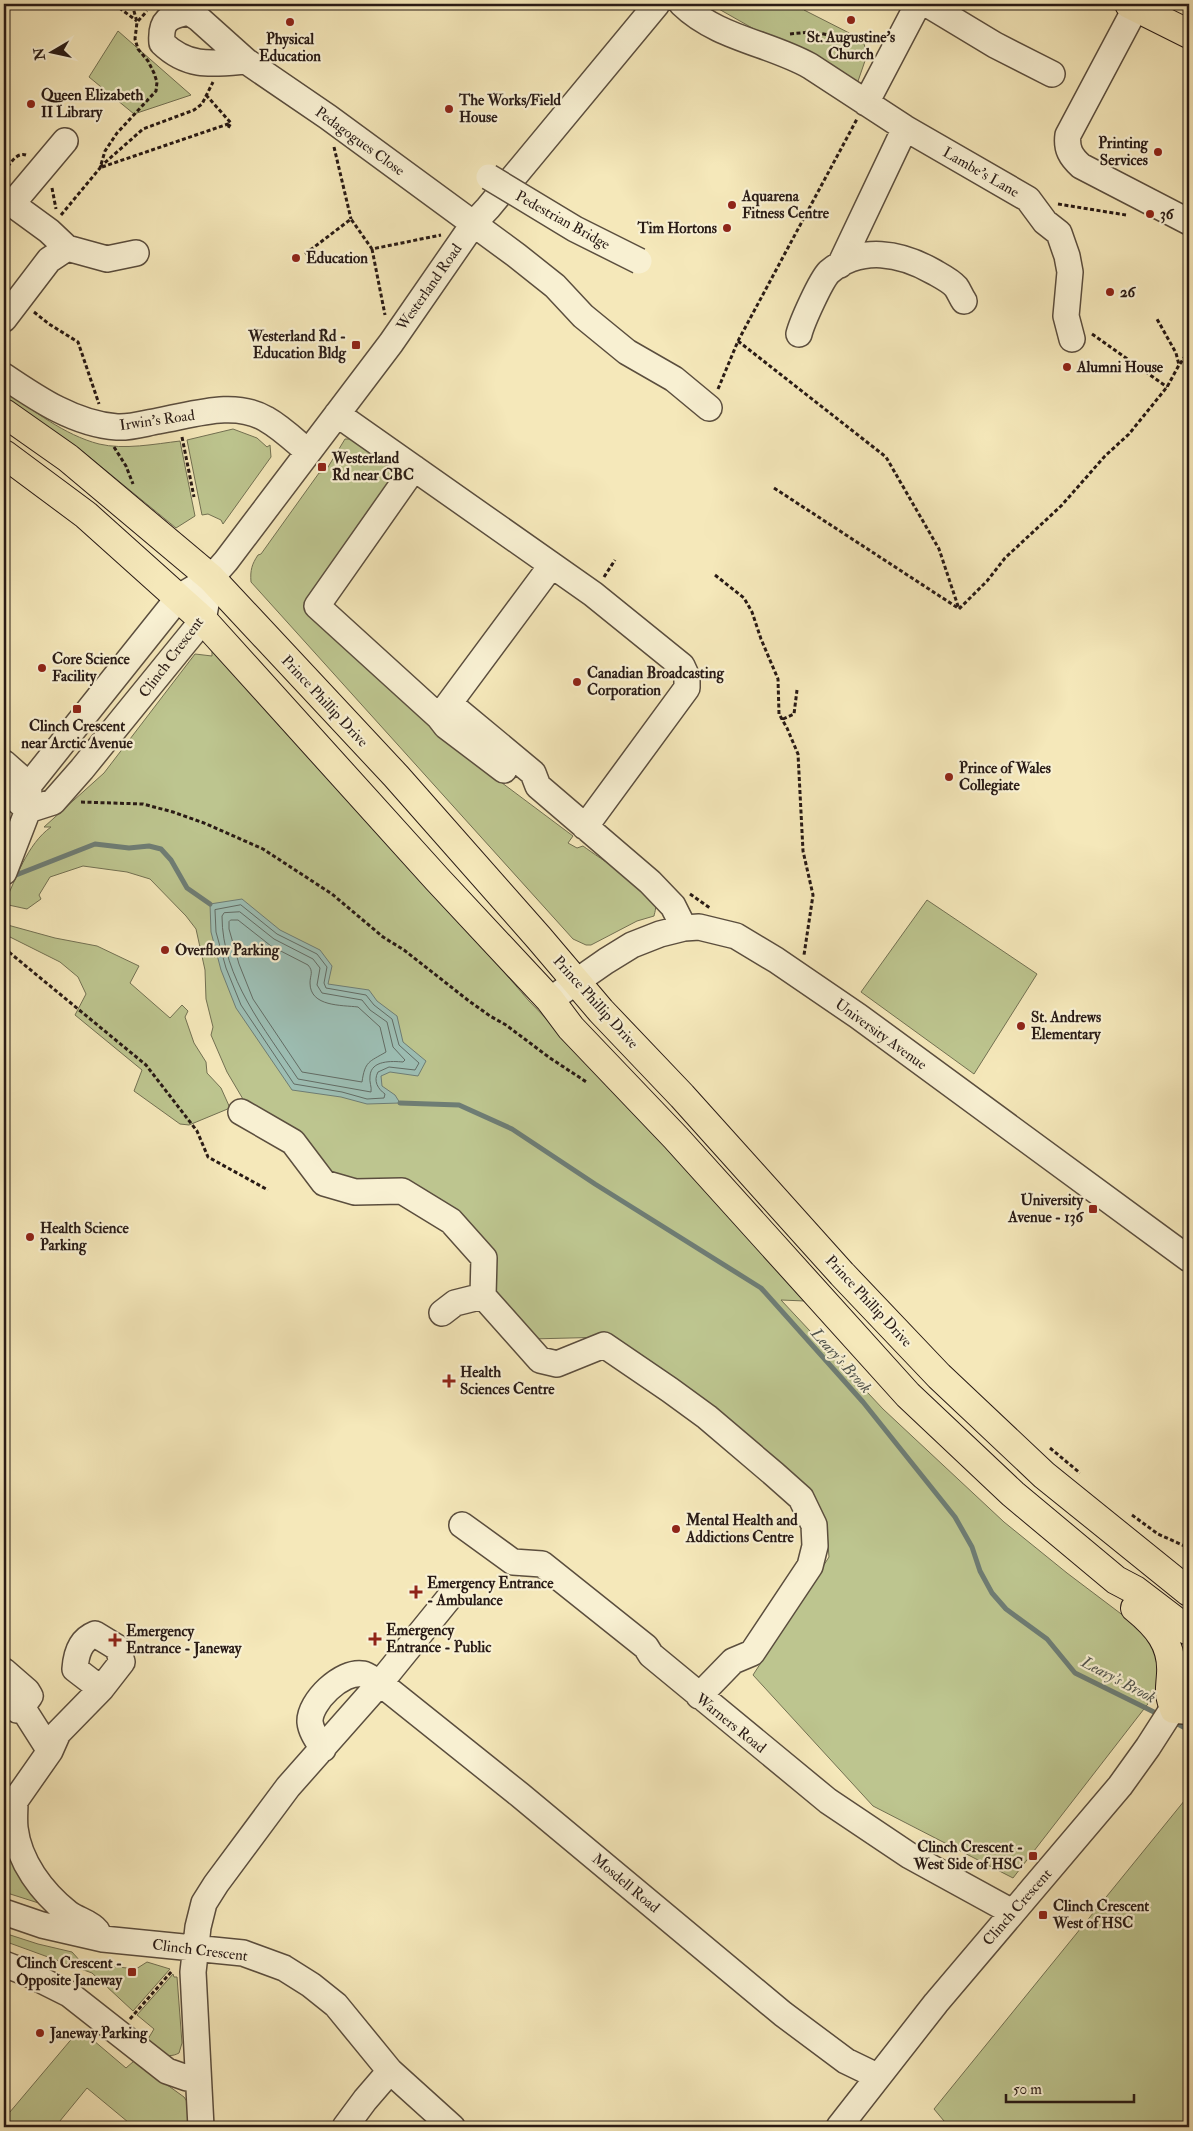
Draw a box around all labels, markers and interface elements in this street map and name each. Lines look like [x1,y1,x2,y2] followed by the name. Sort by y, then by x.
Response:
[845,14,857,26] marker: St. Augustine's Church
[284,16,296,28] marker: Physical Education
[28,28,78,78] north arrow
[807,28,895,64] place label: St. Augustine's Church
[259,30,321,66] place label: Physical Education
[30,46,49,62] text: N
[41,86,143,123] place label: Queen Elizabeth II Library
[458,91,561,127] place label: The Works/Field House
[25,98,37,110] marker: Queen Elizabeth II Library
[311,103,408,180] street label: Pedagogues Close
[443,103,455,115] marker: The Works/Field House
[1098,134,1149,170] place label: Printing Services
[939,143,1022,202] street label: Lambe's Lane
[1152,146,1164,158] marker: Printing Services
[512,187,613,254] street label: Pedestrian Bridge
[741,187,830,223] place label: Aquarena Fitness Centre
[726,199,738,211] marker: Aquarena Fitness Centre
[1160,205,1175,224] place label: 36
[1144,208,1156,220] marker: 36
[636,219,717,238] place label: Tim Hortons
[721,222,733,234] marker: Tim Hortons
[392,240,467,335] street label: Westerland Road
[306,249,368,268] place label: Education
[290,252,302,264] marker: Education
[1120,283,1137,302] place label: 26
[1104,286,1116,298] marker: 26
[247,327,347,364] place label: Westerland Rd - Education Bldg
[350,339,362,351] marker: Westerland Rd - Education Bldg
[1076,358,1164,377] place label: Alumni House
[1061,361,1073,373] marker: Alumni House
[118,406,197,435] street label: Irwin's Road
[331,449,414,485] place label: Westerland Rd near CBC
[316,461,328,473] marker: Westerland Rd near CBC
[135,613,208,701] street label: Clinch Crescent
[52,650,131,687] place label: Core Science Facility
[276,651,372,752] street label: Prince Phillip Drive
[36,662,48,674] marker: Core Science Facility
[587,664,724,701] place label: Canadian Broadcasting Corporation
[571,676,583,688] marker: Canadian Broadcasting Corporation
[71,703,83,715] marker: Clinch Crescent near Arctic Avenue
[21,717,133,753] place label: Clinch Crescent near Arctic Avenue
[959,759,1051,796] place label: Prince of Wales Collegiate
[943,771,955,783] marker: Prince of Wales Collegiate
[175,941,280,961] place label: Overflow Parking
[159,944,171,956] marker: Overflow Parking
[548,952,642,1053] street label: Prince Phillip Drive
[831,995,930,1074] street label: University Avenue
[1031,1008,1102,1045] place label: St. Andrews Elementary
[1015,1020,1027,1032] marker: St. Andrews Elementary
[1007,1191,1084,1227] place label: University Avenue - 136
[1087,1203,1099,1215] marker: University Avenue - 136
[40,1219,130,1256] place label: Health Science Parking
[24,1231,36,1243] marker: Health Science Parking
[820,1251,916,1352] street label: Prince Phillip Drive
[806,1323,876,1398] water label: Leary's Brook
[460,1363,555,1399] place label: Health Sciences Centre
[442,1374,456,1388] marker: Health Sciences Centre
[685,1511,798,1547] place label: Mental Health and Addictions Centre
[670,1523,682,1535] marker: Mental Health and Addictions Centre
[427,1574,554,1610] place label: Emergency Entrance - Ambulance
[409,1585,423,1599] marker: Emergency Entrance - Ambulance
[386,1621,492,1657] place label: Emergency Entrance - Public
[126,1622,243,1659] place label: Emergency Entrance - Janeway
[368,1632,382,1646] marker: Emergency Entrance - Public
[108,1633,122,1647] marker: Emergency Entrance - Janeway
[1077,1652,1159,1708] water label: Leary's Brook
[691,1689,770,1758] street label: Warners Road
[913,1838,1023,1874] place label: Clinch Crescent - West Side of HSC
[588,1850,664,1918] street label: Mosdell Road
[1027,1850,1039,1862] marker: Clinch Crescent - West Side of HSC
[979,1865,1056,1950] street label: Clinch Crescent
[1052,1897,1149,1933] place label: Clinch Crescent West of HSC
[1037,1909,1049,1921] marker: Clinch Crescent West of HSC
[151,1935,249,1966] street label: Clinch Crescent
[16,1954,123,1991] place label: Clinch Crescent - Opposite Janeway
[126,1966,138,1978] marker: Clinch Crescent - Opposite Janeway
[49,2024,148,2044] place label: Janeway Parking
[34,2027,46,2039] marker: Janeway Parking
[1006,2071,1133,2103] scale bar
[1013,2080,1042,2099] text: 50 m

